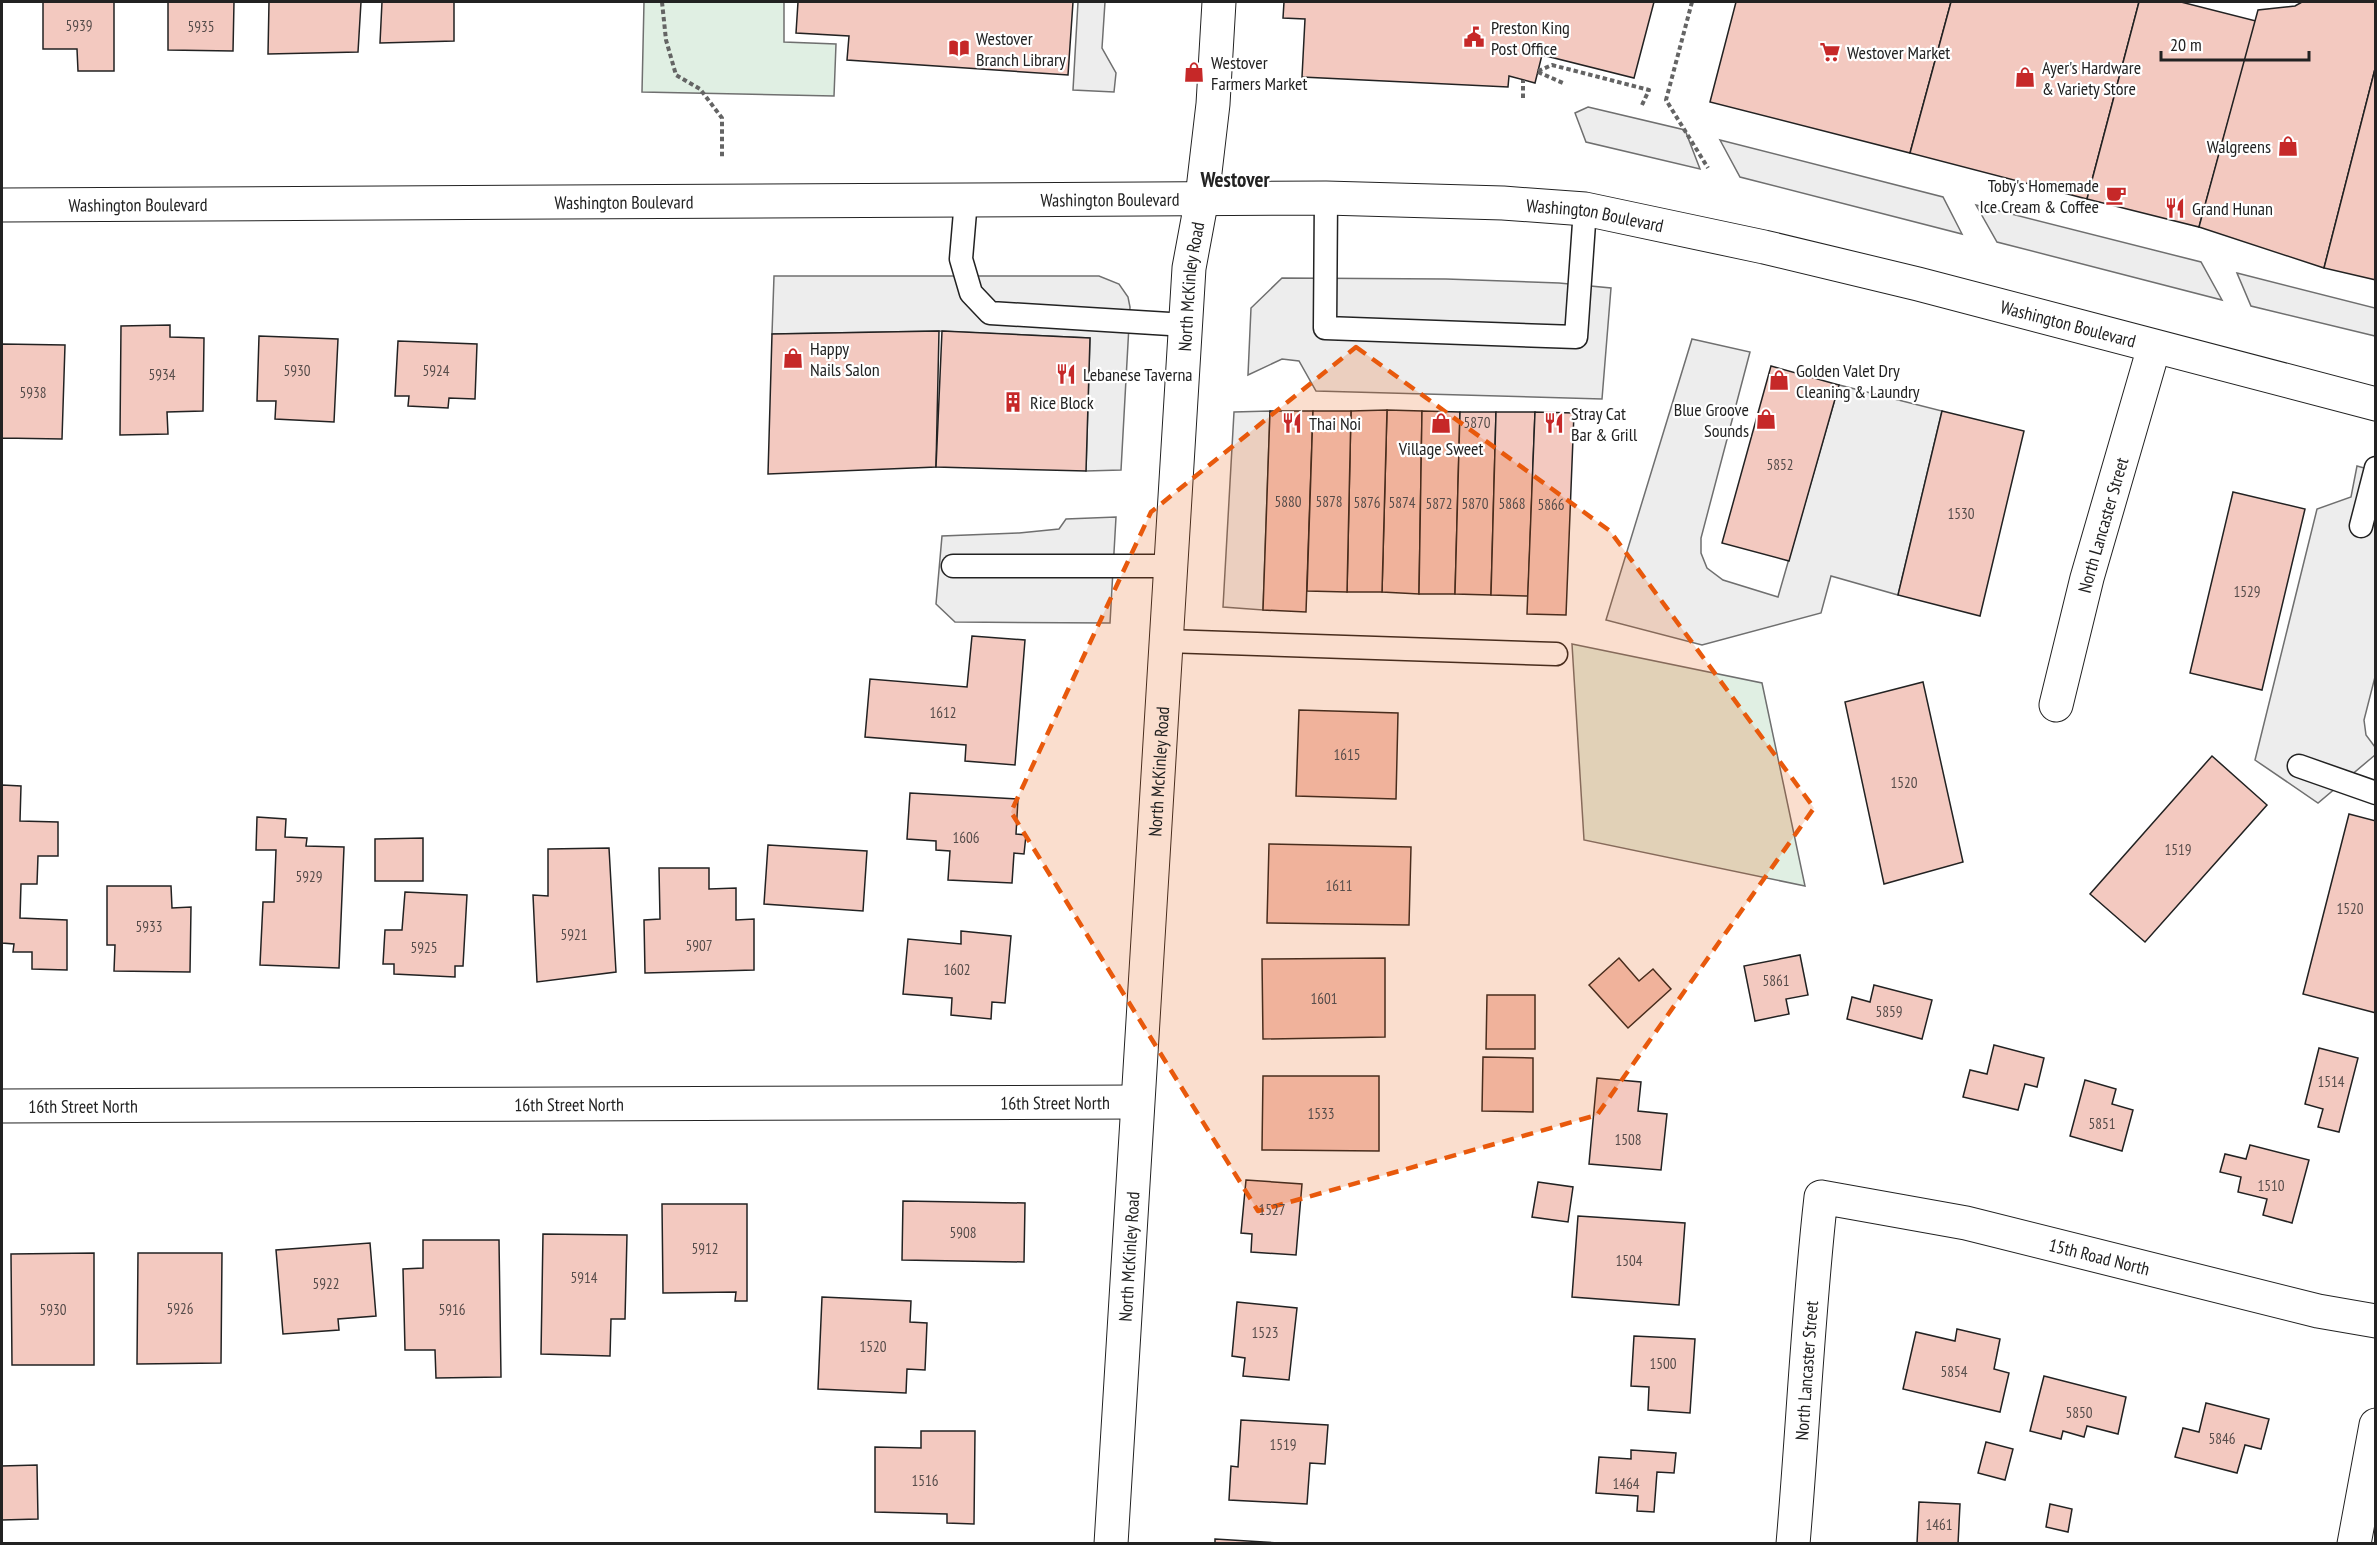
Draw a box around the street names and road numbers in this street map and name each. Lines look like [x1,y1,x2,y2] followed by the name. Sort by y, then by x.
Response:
[1040,187,1180,211] street label: Washington Boulevard
[554,190,694,214] street label: Washington Boulevard
[68,192,208,216] street label: Washington Boulevard
[1526,193,1666,237] street label: Washington Boulevard
[1172,220,1209,352] street label: North McKinley Road
[1998,295,2138,352] street label: Washington Boulevard
[2072,454,2133,595] street label: North Lancaster Street
[1143,706,1174,837] street label: North McKinley Road
[1000,1091,1110,1114] street label: 16th Street North
[514,1092,624,1116] street label: 16th Street North
[28,1094,138,1117] street label: 16th Street North
[1113,1191,1144,1322] street label: North McKinley Road
[2047,1233,2152,1280] street label: 15th Road North
[1789,1300,1823,1441] street label: North Lancaster Street

